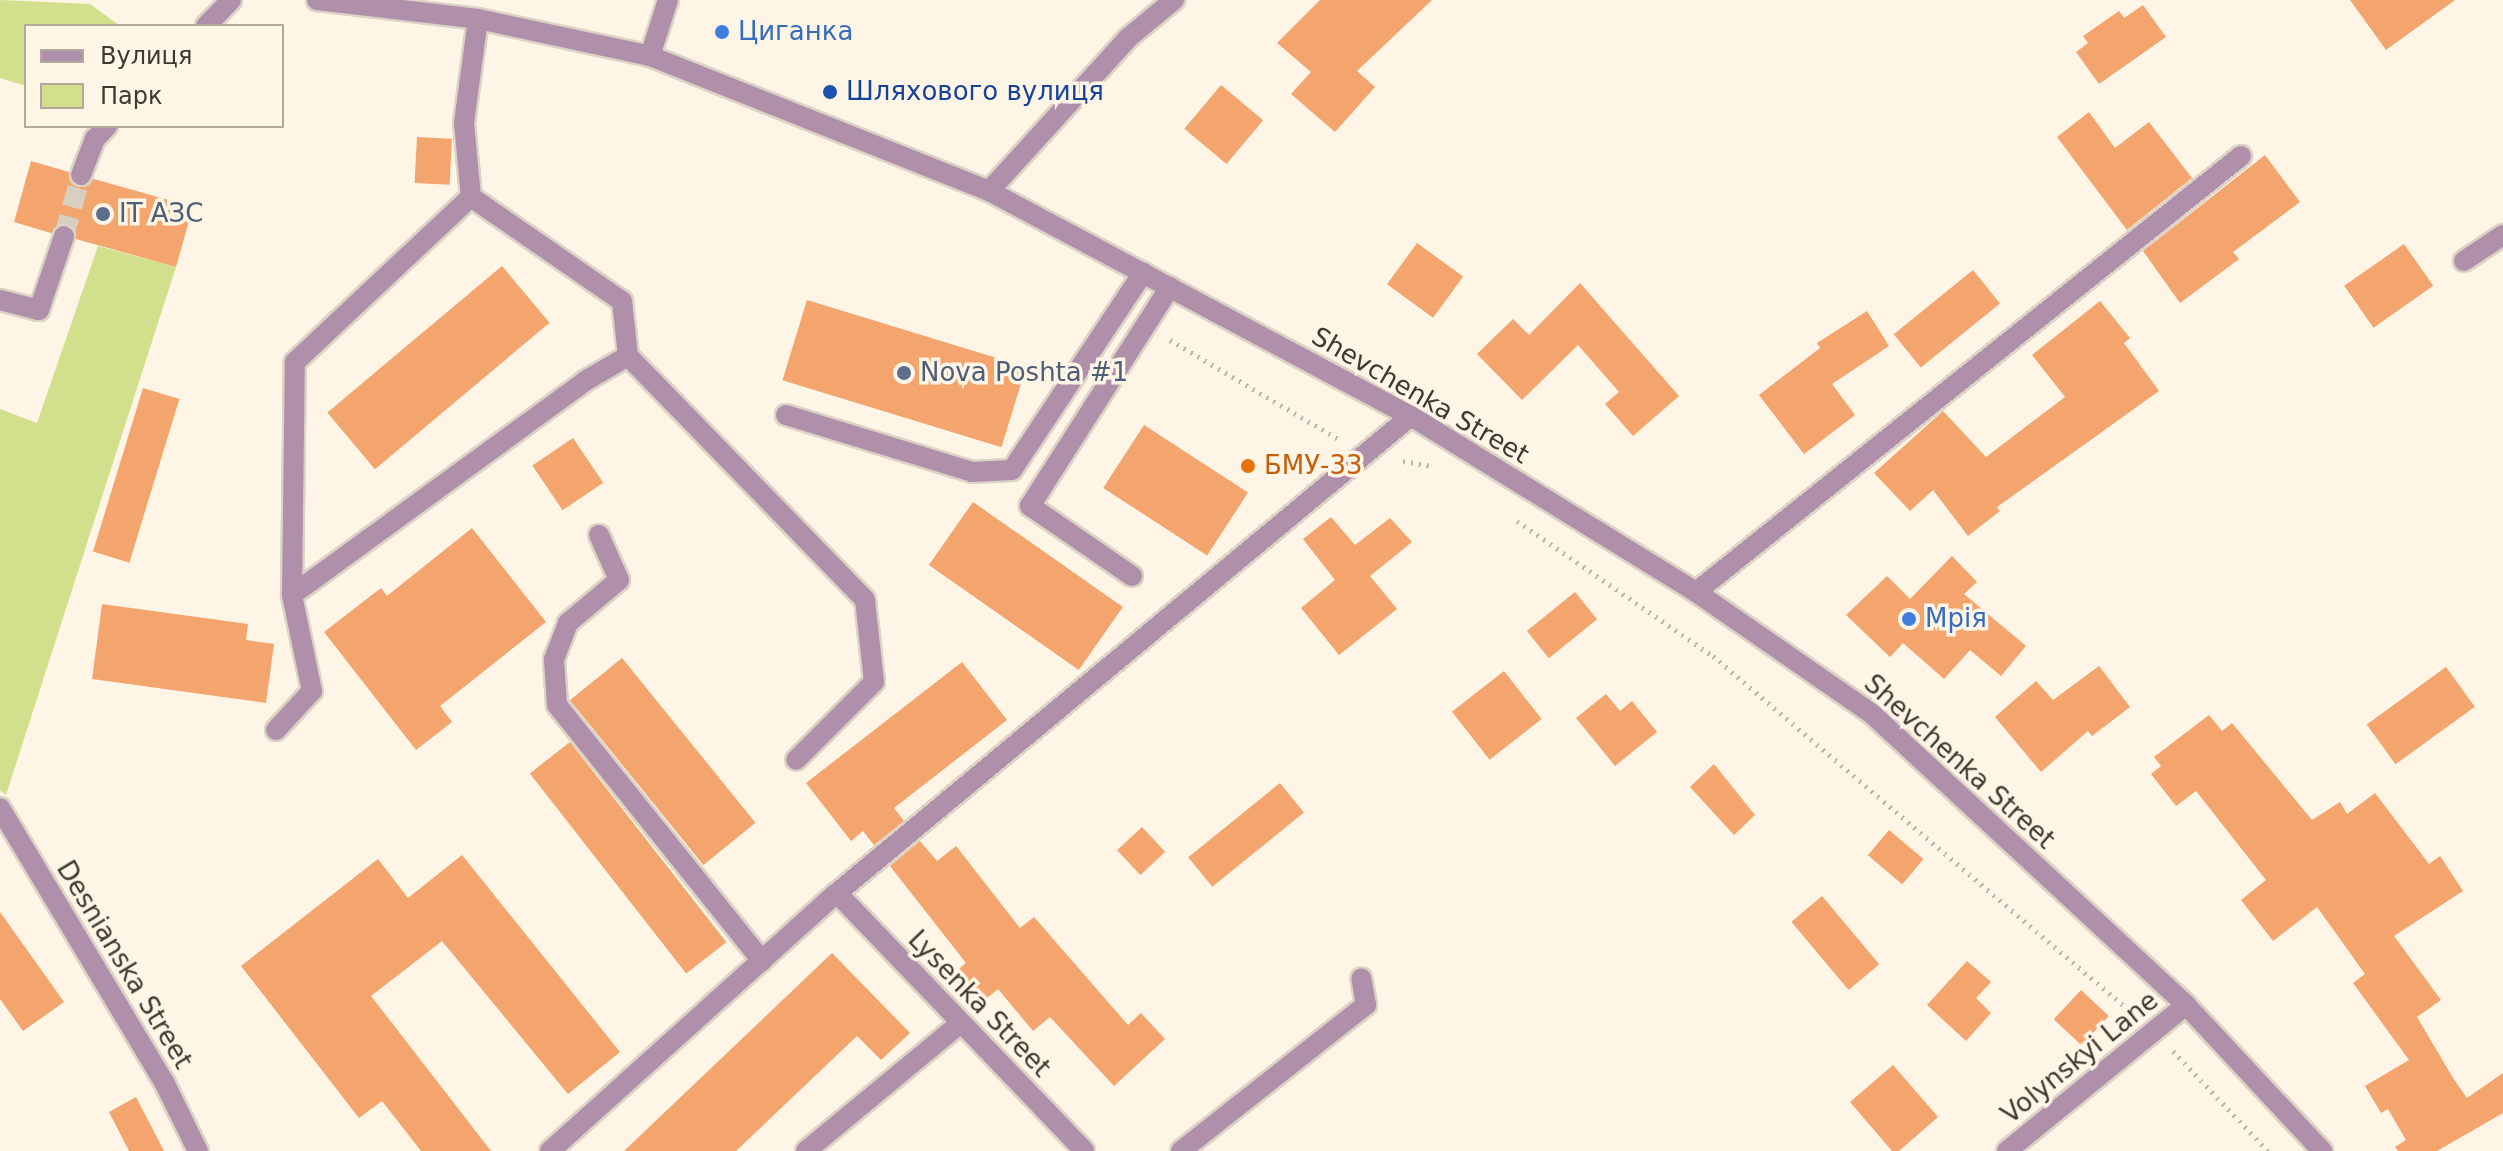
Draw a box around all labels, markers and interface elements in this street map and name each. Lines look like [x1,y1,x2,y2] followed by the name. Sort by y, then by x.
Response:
[738,16,853,48] place label: Циганка
[713,23,731,41] marker: Циганка
[24,24,284,128] legend
[100,42,192,70] text: Вулиця
[846,76,1104,108] place label: Шляхового вулиця
[100,82,162,110] text: Парк
[821,83,839,101] marker: Шляхового вулиця
[119,198,203,230] place label: ІТ АЗС
[94,205,112,223] marker: ІТ АЗС
[1306,321,1534,471] street label: Shevchenka Street
[920,357,1128,389] place label: Nova Poshta #1
[895,364,913,382] marker: Nova Poshta #1
[1264,450,1363,482] place label: БМУ-33
[1239,457,1257,475] marker: БМУ-33
[1925,603,1987,635] place label: Мрія
[1900,610,1918,628] marker: Мрія
[1857,668,2061,856] street label: Shevchenka Street
[50,855,198,1075] street label: Desnianska Street
[901,924,1057,1084] street label: Lysenka Street
[1995,985,2165,1131] street label: Volynskyi Lane

